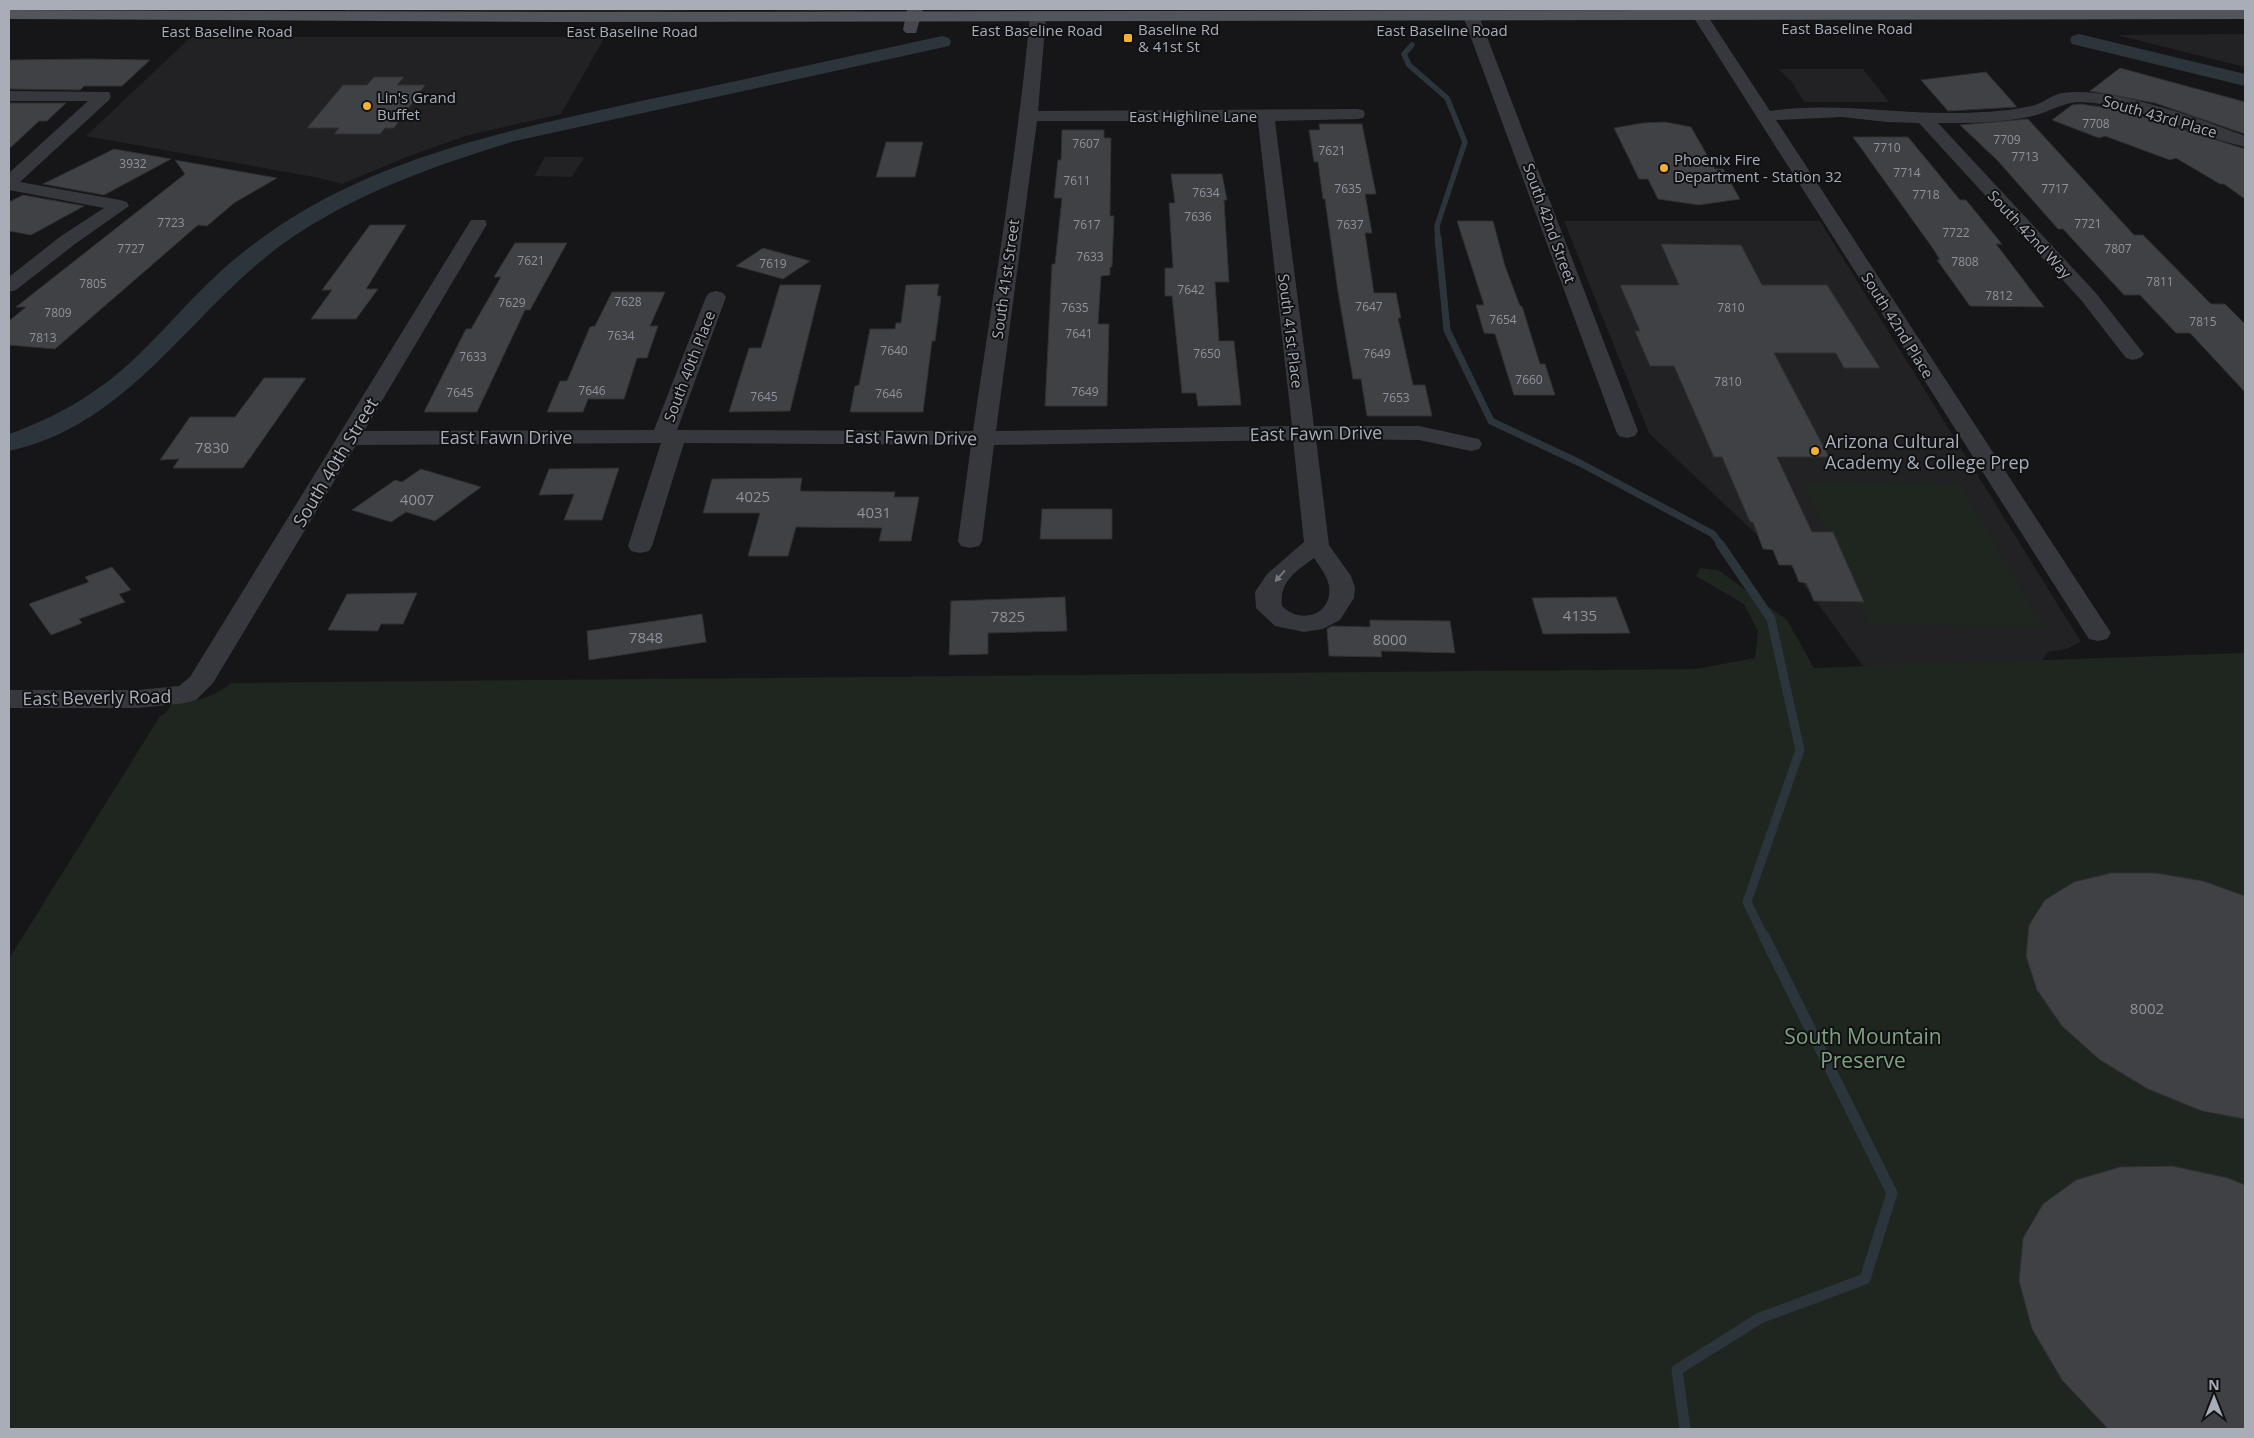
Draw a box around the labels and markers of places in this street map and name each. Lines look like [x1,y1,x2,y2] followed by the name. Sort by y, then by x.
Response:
[1138,19,1219,56] place label: Baseline Rd & 41st St
[1122,32,1134,44] marker: Baseline Rd & 41st St
[377,87,456,124] place label: Lin's Grand Buffet
[361,100,373,112] marker: Lin's Grand Buffet
[1674,149,1842,186] place label: Phoenix Fire Department - Station 32
[1658,162,1670,174] marker: Phoenix Fire Department - Station 32
[1825,429,2030,474] place label: Arizona Cultural Academy & College Prep
[1809,445,1821,457] marker: Arizona Cultural Academy & College Prep

